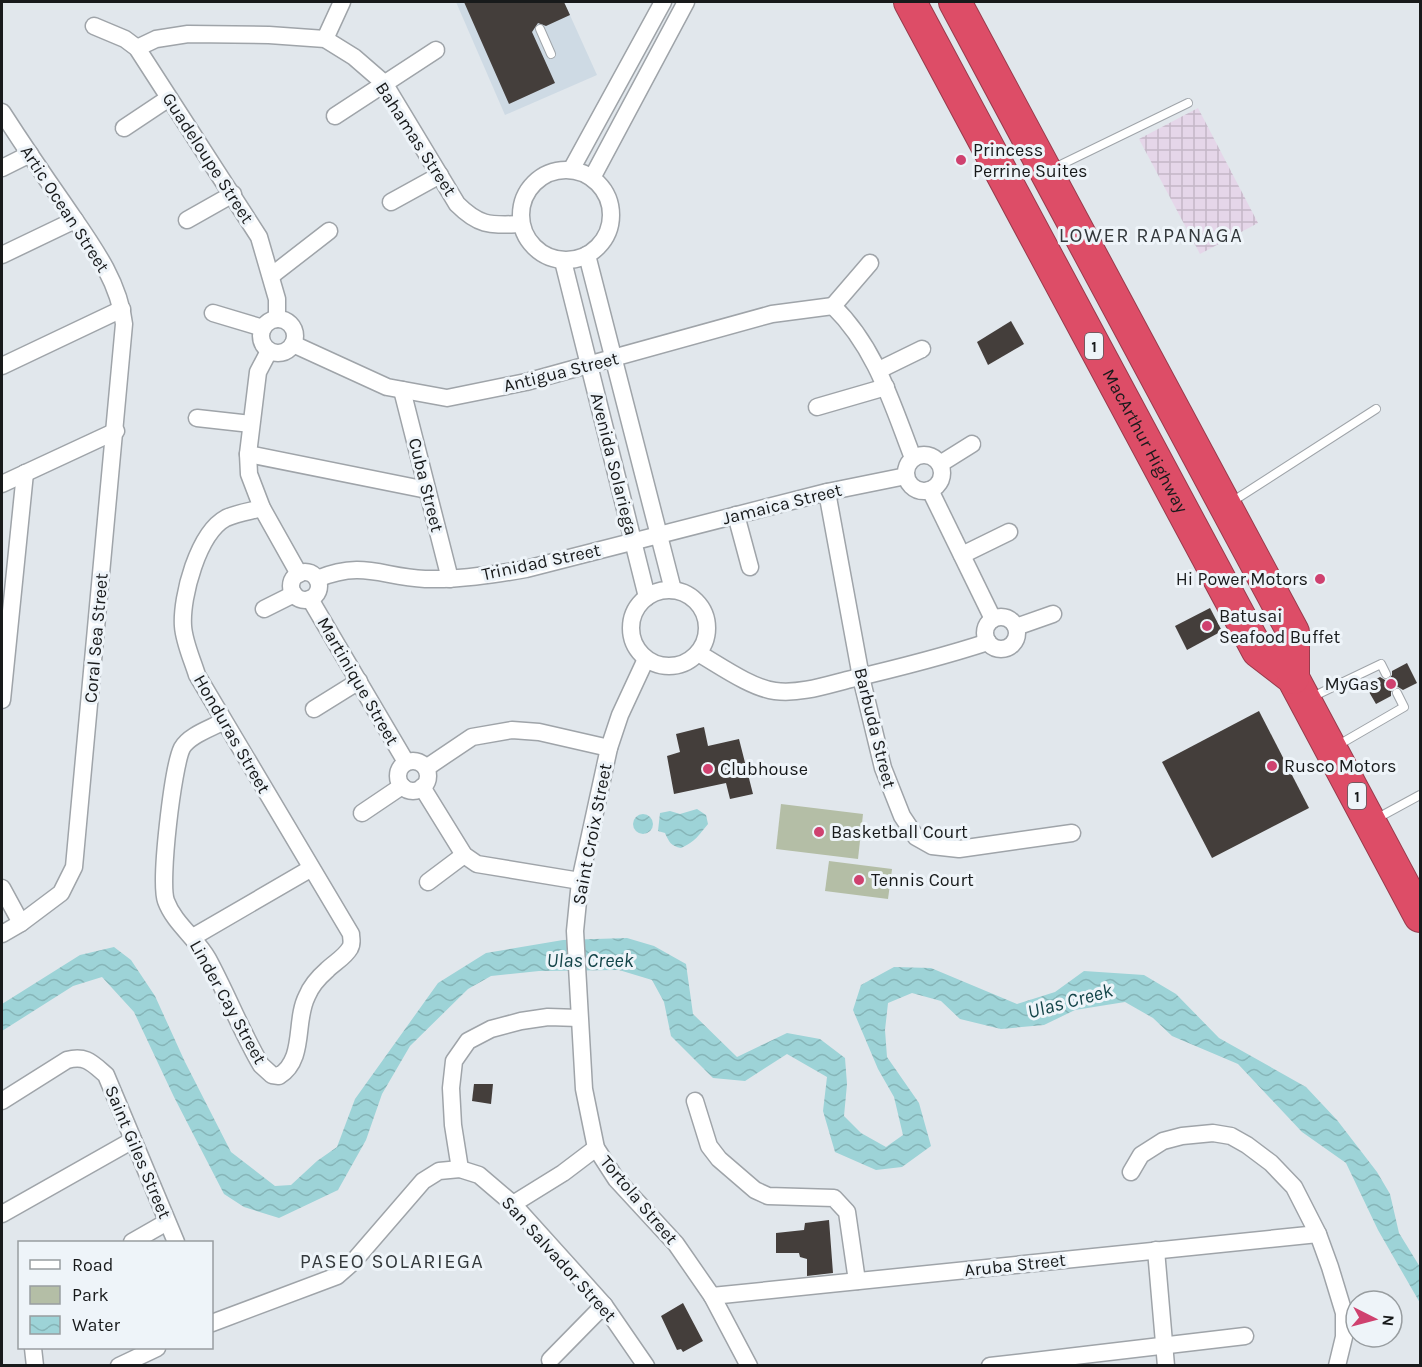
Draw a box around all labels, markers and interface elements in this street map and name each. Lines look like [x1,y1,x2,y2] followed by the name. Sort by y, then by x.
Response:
[371,78,461,200] street label: Bahamas Street
[158,88,259,228] street label: Guadeloupe Street
[973,139,1088,182] place label: Princess Perrine Suites
[16,141,114,277] street label: Artic Ocean Street
[954,153,968,167] marker: Princess Perrine Suites
[1059,224,1243,247] district label: LOWER RAPANAGA
[1085,333,1103,359] road number: 1
[501,347,621,397] street label: Antigua Street
[1098,365,1193,517] street label: MacArthur Highway
[586,390,642,538] street label: Avenida Solariega
[404,436,448,535] street label: Cuba Street
[720,478,844,529] street label: Jamaica Street
[480,539,603,585] street label: Trinidad Street
[1176,568,1308,590] place label: Hi Power Motors
[79,572,113,704] street label: Coral Sea Street
[1313,572,1327,586] marker: Hi Power Motors
[1219,605,1340,648] place label: Batusai Seafood Buffet
[312,613,404,749] street label: Martinique Street
[1200,619,1214,633] marker: Batusai Seafood Buffet
[849,665,901,791] street label: Barbuda Street
[189,671,275,798] street label: Honduras Street
[1324,673,1379,695] place label: MyGas
[1384,677,1398,691] marker: MyGas
[1284,755,1396,777] place label: Rusco Motors
[720,758,808,780] place label: Clubhouse
[1265,759,1279,773] marker: Rusco Motors
[567,761,617,907] street label: Saint Croix Street
[701,762,715,776] marker: Clubhouse
[1348,783,1366,809] road number: 1
[831,821,968,843] place label: Basketball Court
[812,825,826,839] marker: Basketball Court
[871,869,974,891] place label: Tennis Court
[852,873,866,887] marker: Tennis Court
[185,936,271,1068] street label: Linder Cay Street
[546,949,634,972] water label: Ulas Creek
[1025,978,1116,1023] water label: Ulas Creek
[100,1082,176,1222] street label: Saint Giles Street
[595,1151,683,1249] street label: Tortola Street
[497,1192,621,1327] street label: San Salvador Street
[18,1241,213,1349] legend
[963,1249,1067,1281] street label: Aruba Street
[300,1250,484,1273] district label: PASEO SOLARIEGA
[72,1254,113,1276] text: Road
[72,1284,109,1306] text: Park
[1344,1289,1404,1349] north arrow
[72,1314,120,1336] text: Water
[1378,1314,1398,1327] text: N

